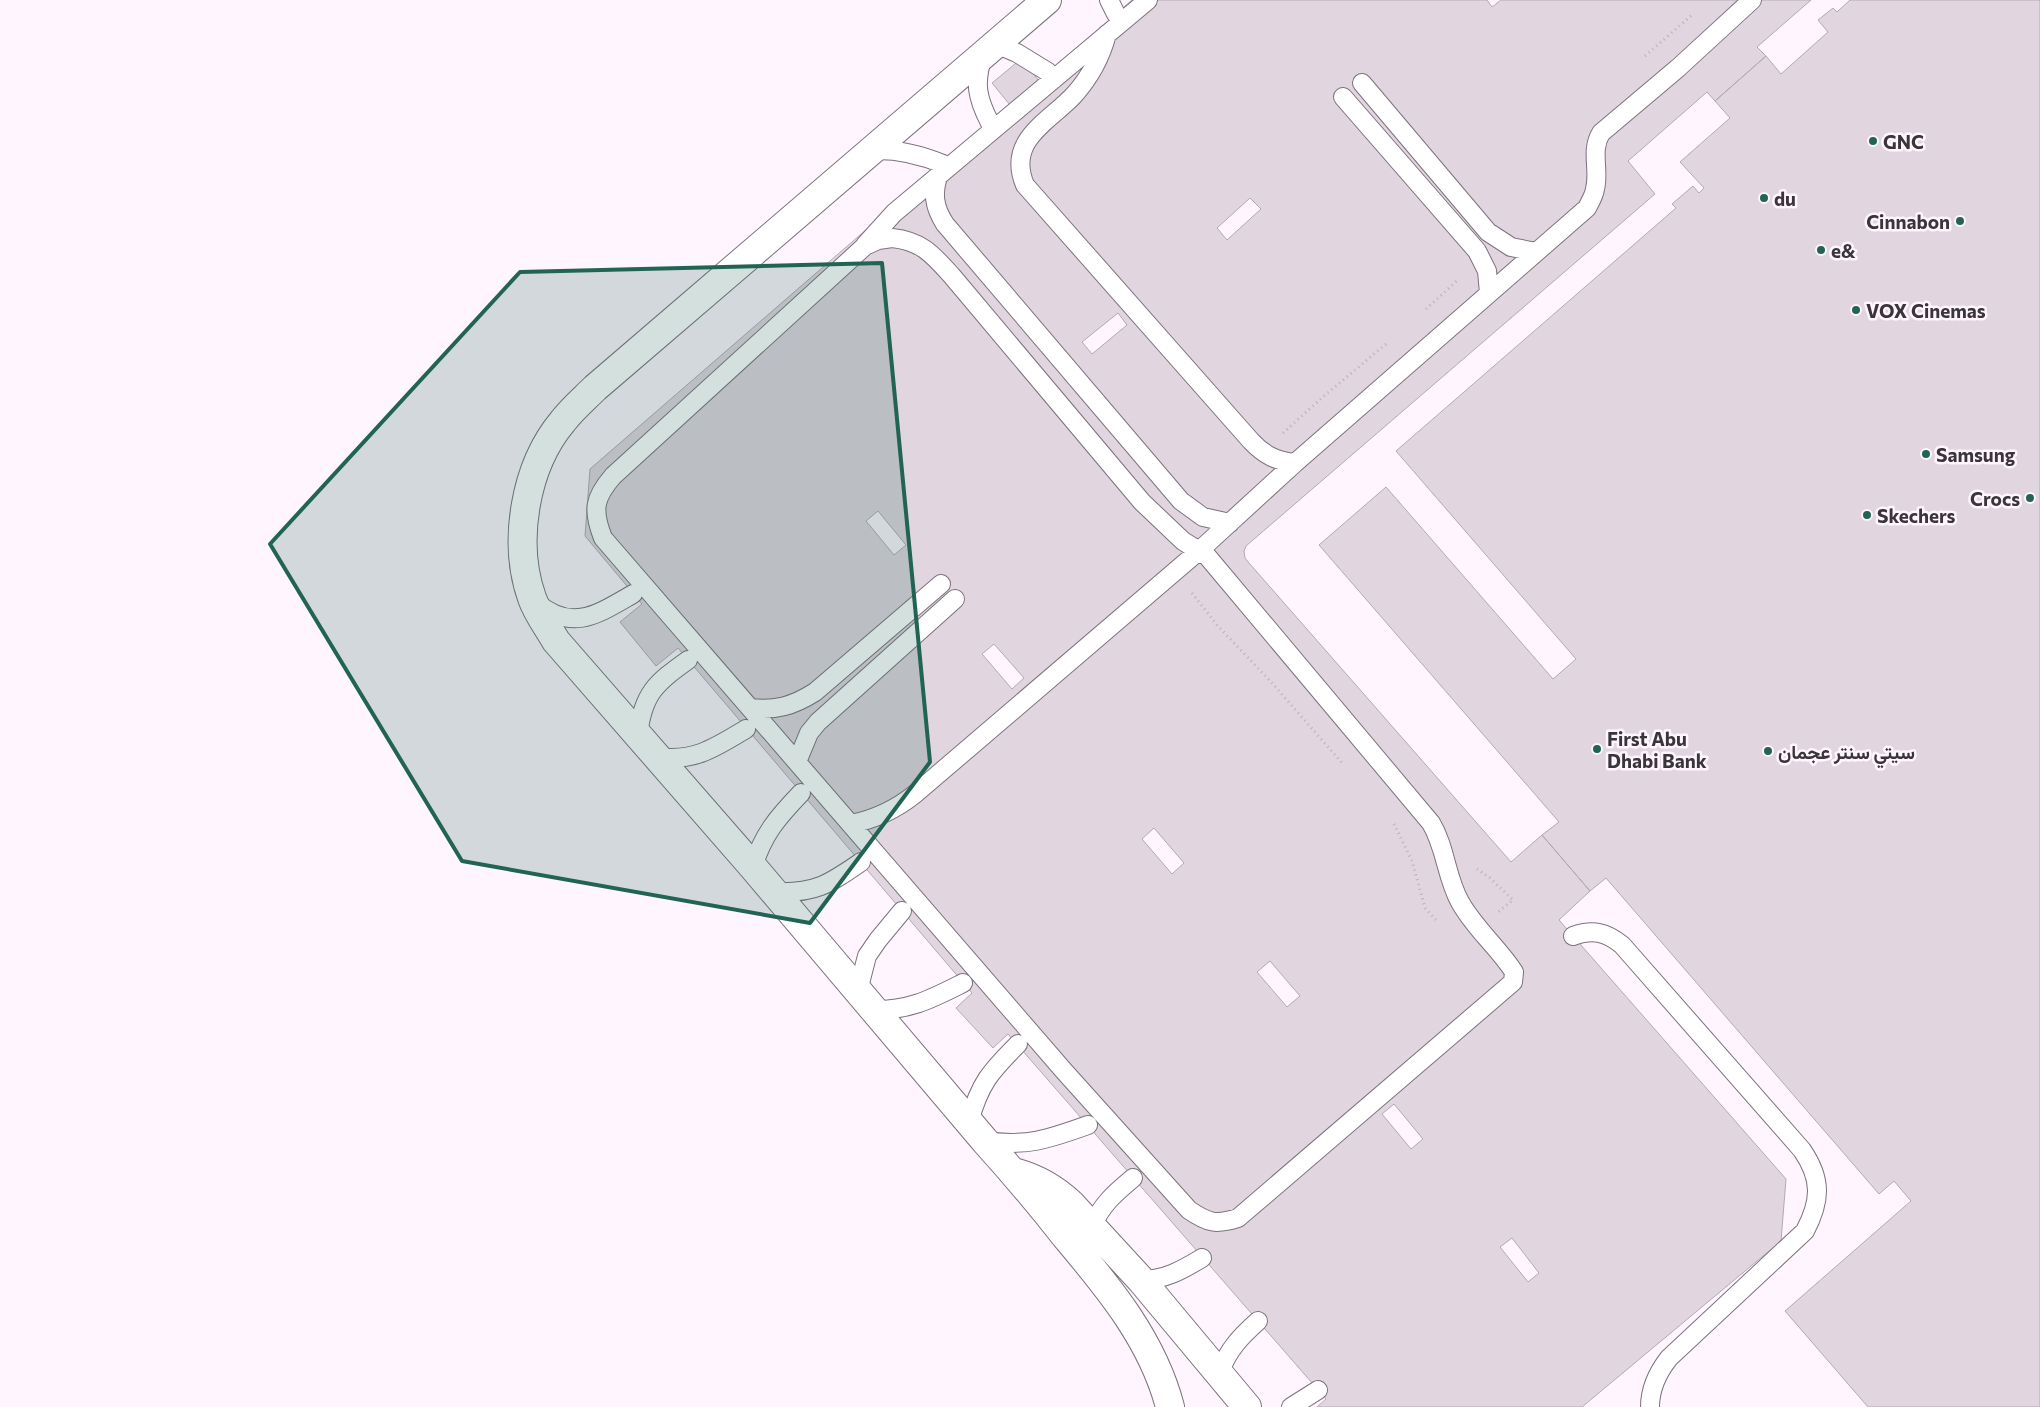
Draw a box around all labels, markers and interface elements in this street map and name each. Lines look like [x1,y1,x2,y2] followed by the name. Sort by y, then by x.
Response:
[1883,130,1924,153] place label: GNC
[1867,135,1879,147] marker: GNC
[1774,187,1796,210] place label: du
[1758,192,1770,204] marker: du
[1866,210,1950,233] place label: Cinnabon
[1954,215,1966,227] marker: Cinnabon
[1831,239,1856,262] place label: e&
[1815,244,1827,256] marker: e&
[1866,299,1986,322] place label: VOX Cinemas
[1850,304,1862,316] marker: VOX Cinemas
[1936,443,2016,466] place label: Samsung
[1920,448,1932,460] marker: Samsung
[1970,487,2020,510] place label: Crocs
[2024,492,2036,504] marker: Crocs
[1877,504,1956,527] place label: Skechers
[1861,509,1873,521] marker: Skechers
[1607,727,1707,772] place label: First Abu Dhabi Bank
[1778,740,1915,769] place label: سيتي سنتر عجمان
[1591,743,1603,755] marker: First Abu Dhabi Bank
[1762,745,1774,757] marker: سيتي سنتر عجمان

